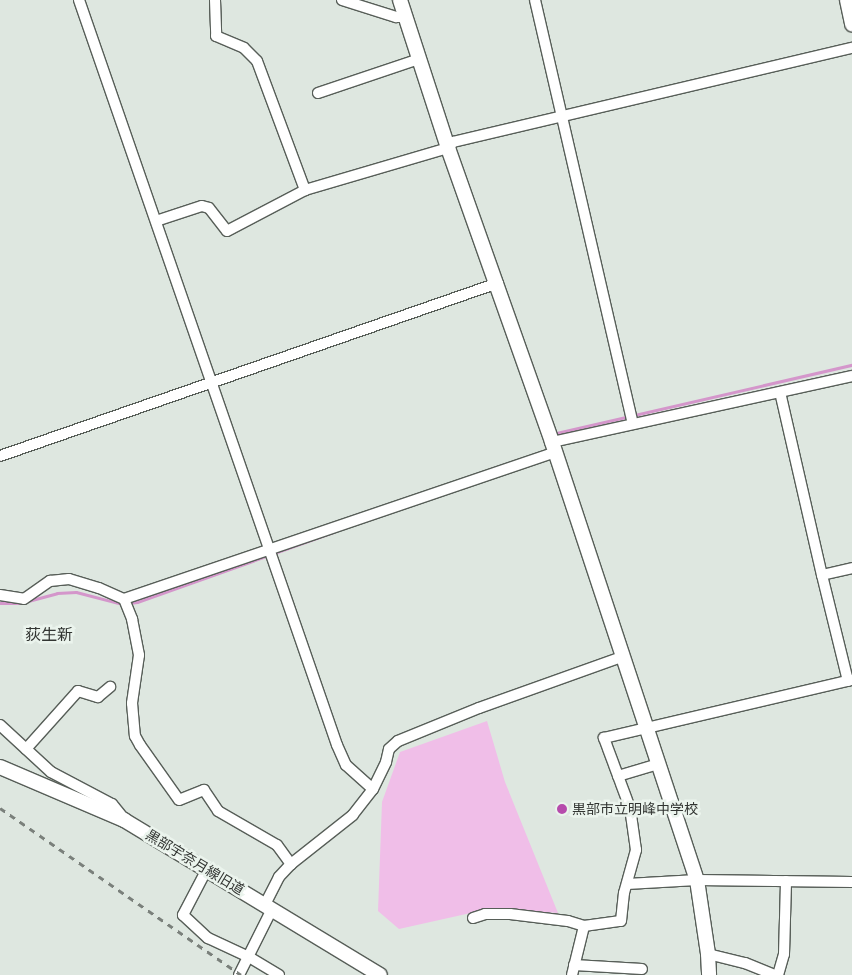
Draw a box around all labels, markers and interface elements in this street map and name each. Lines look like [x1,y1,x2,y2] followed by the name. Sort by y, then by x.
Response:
[25,624,73,644] district label: 荻生新
[572,801,698,817] place label: 黒部市立明峰中学校
[556,803,568,815] marker: 黒部市立明峰中学校
[143,826,247,898] street label: 黒部宇奈月線旧道

